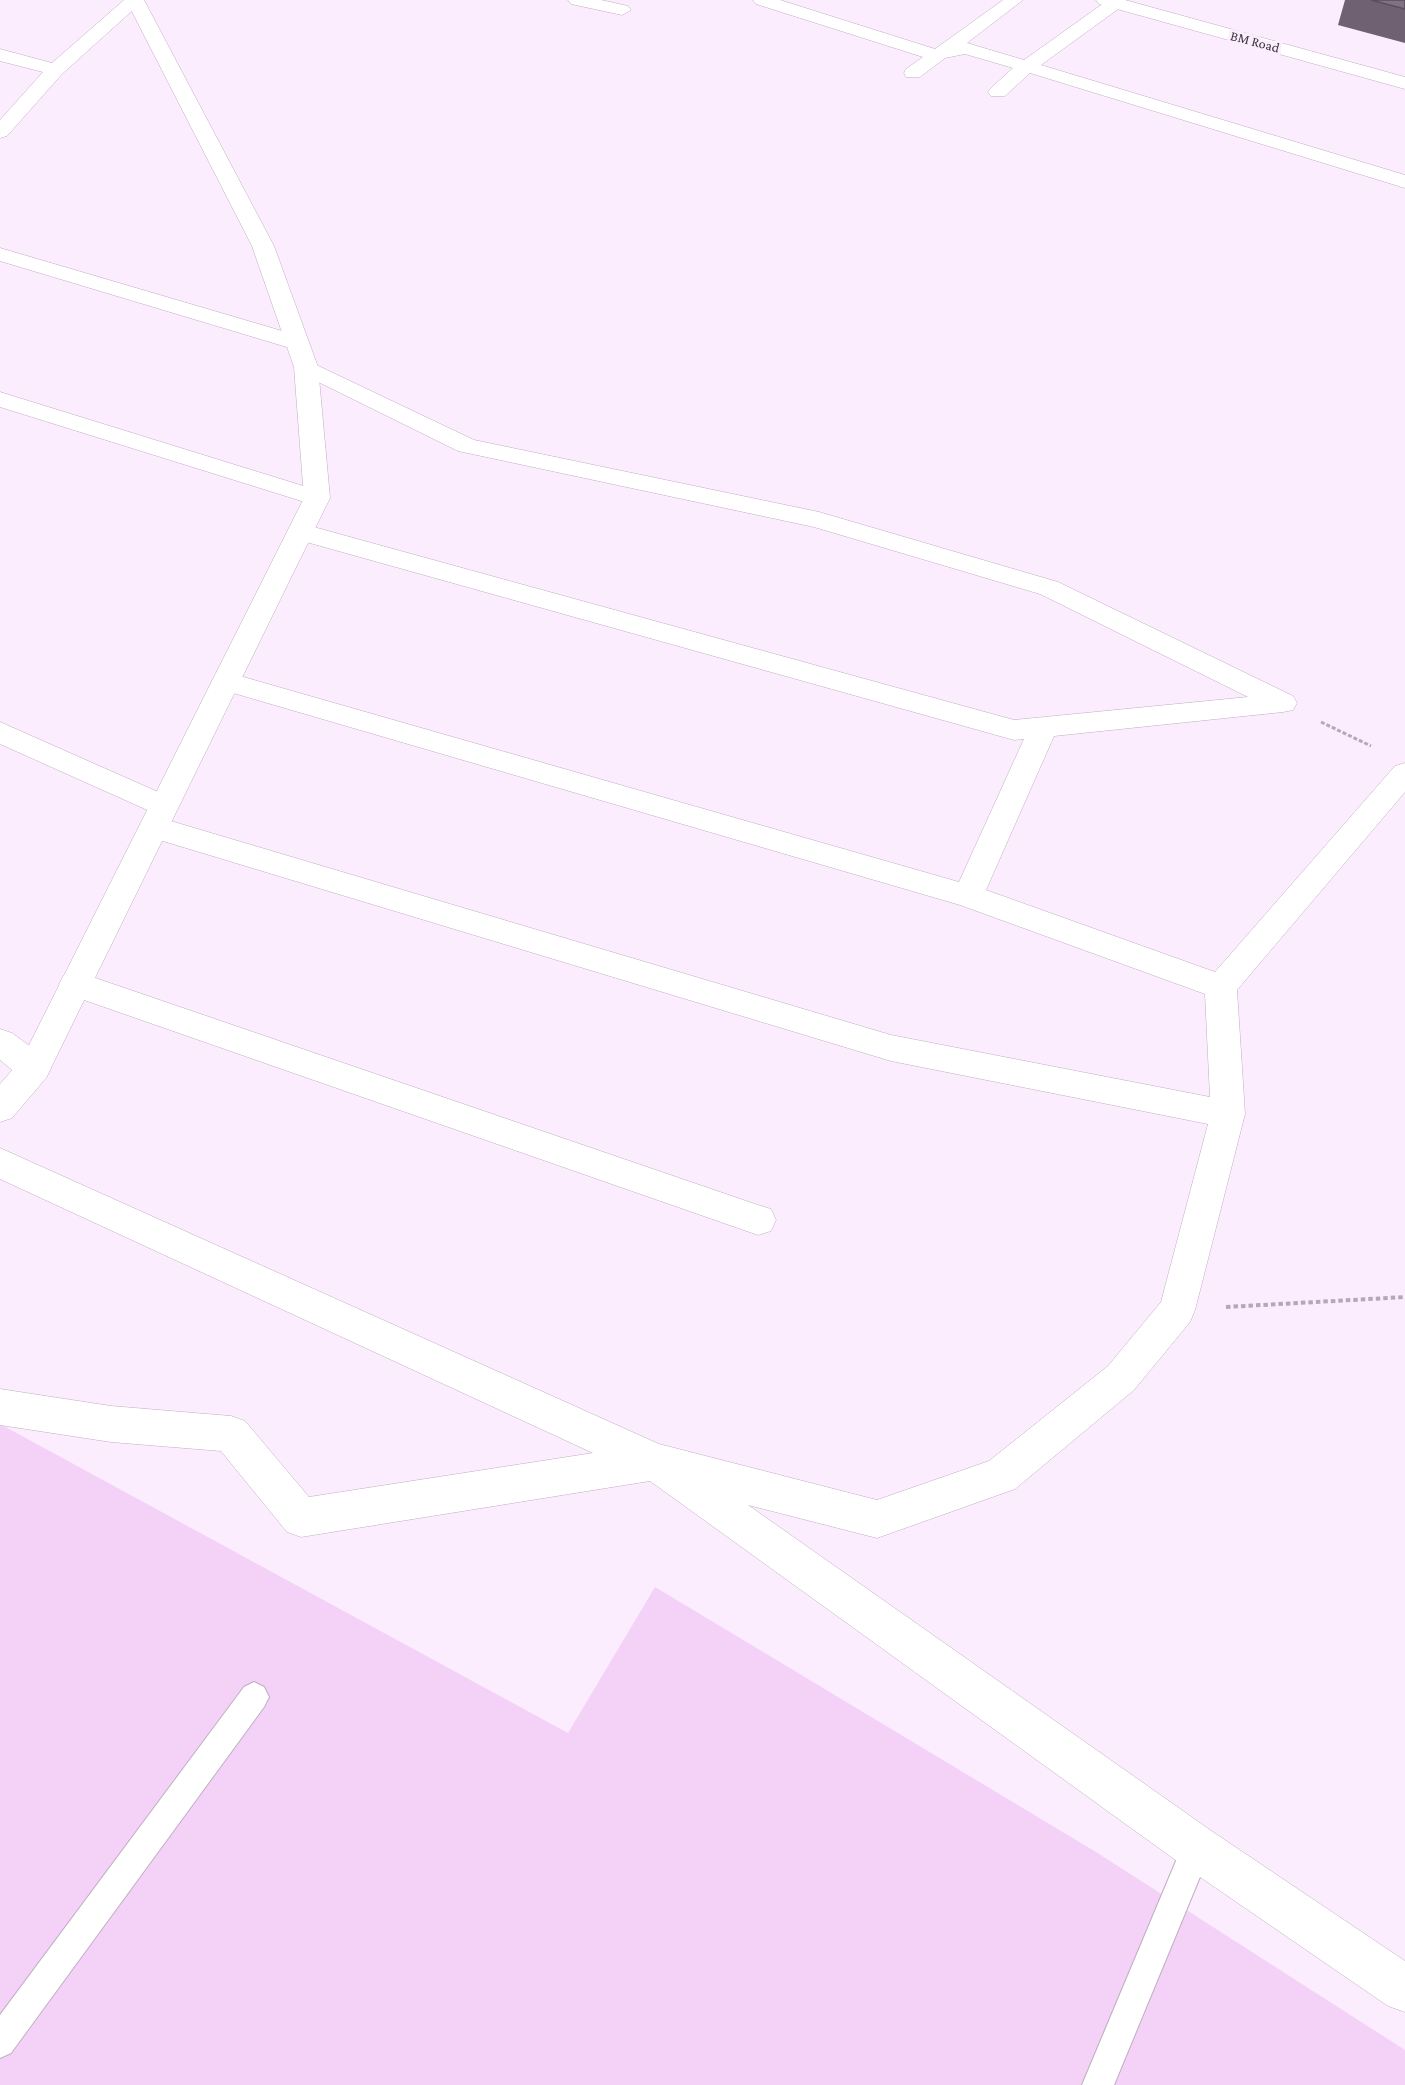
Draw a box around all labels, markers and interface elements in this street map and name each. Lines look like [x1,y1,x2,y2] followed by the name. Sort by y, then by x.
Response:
[1229,27,1281,57] street label: BM Road

